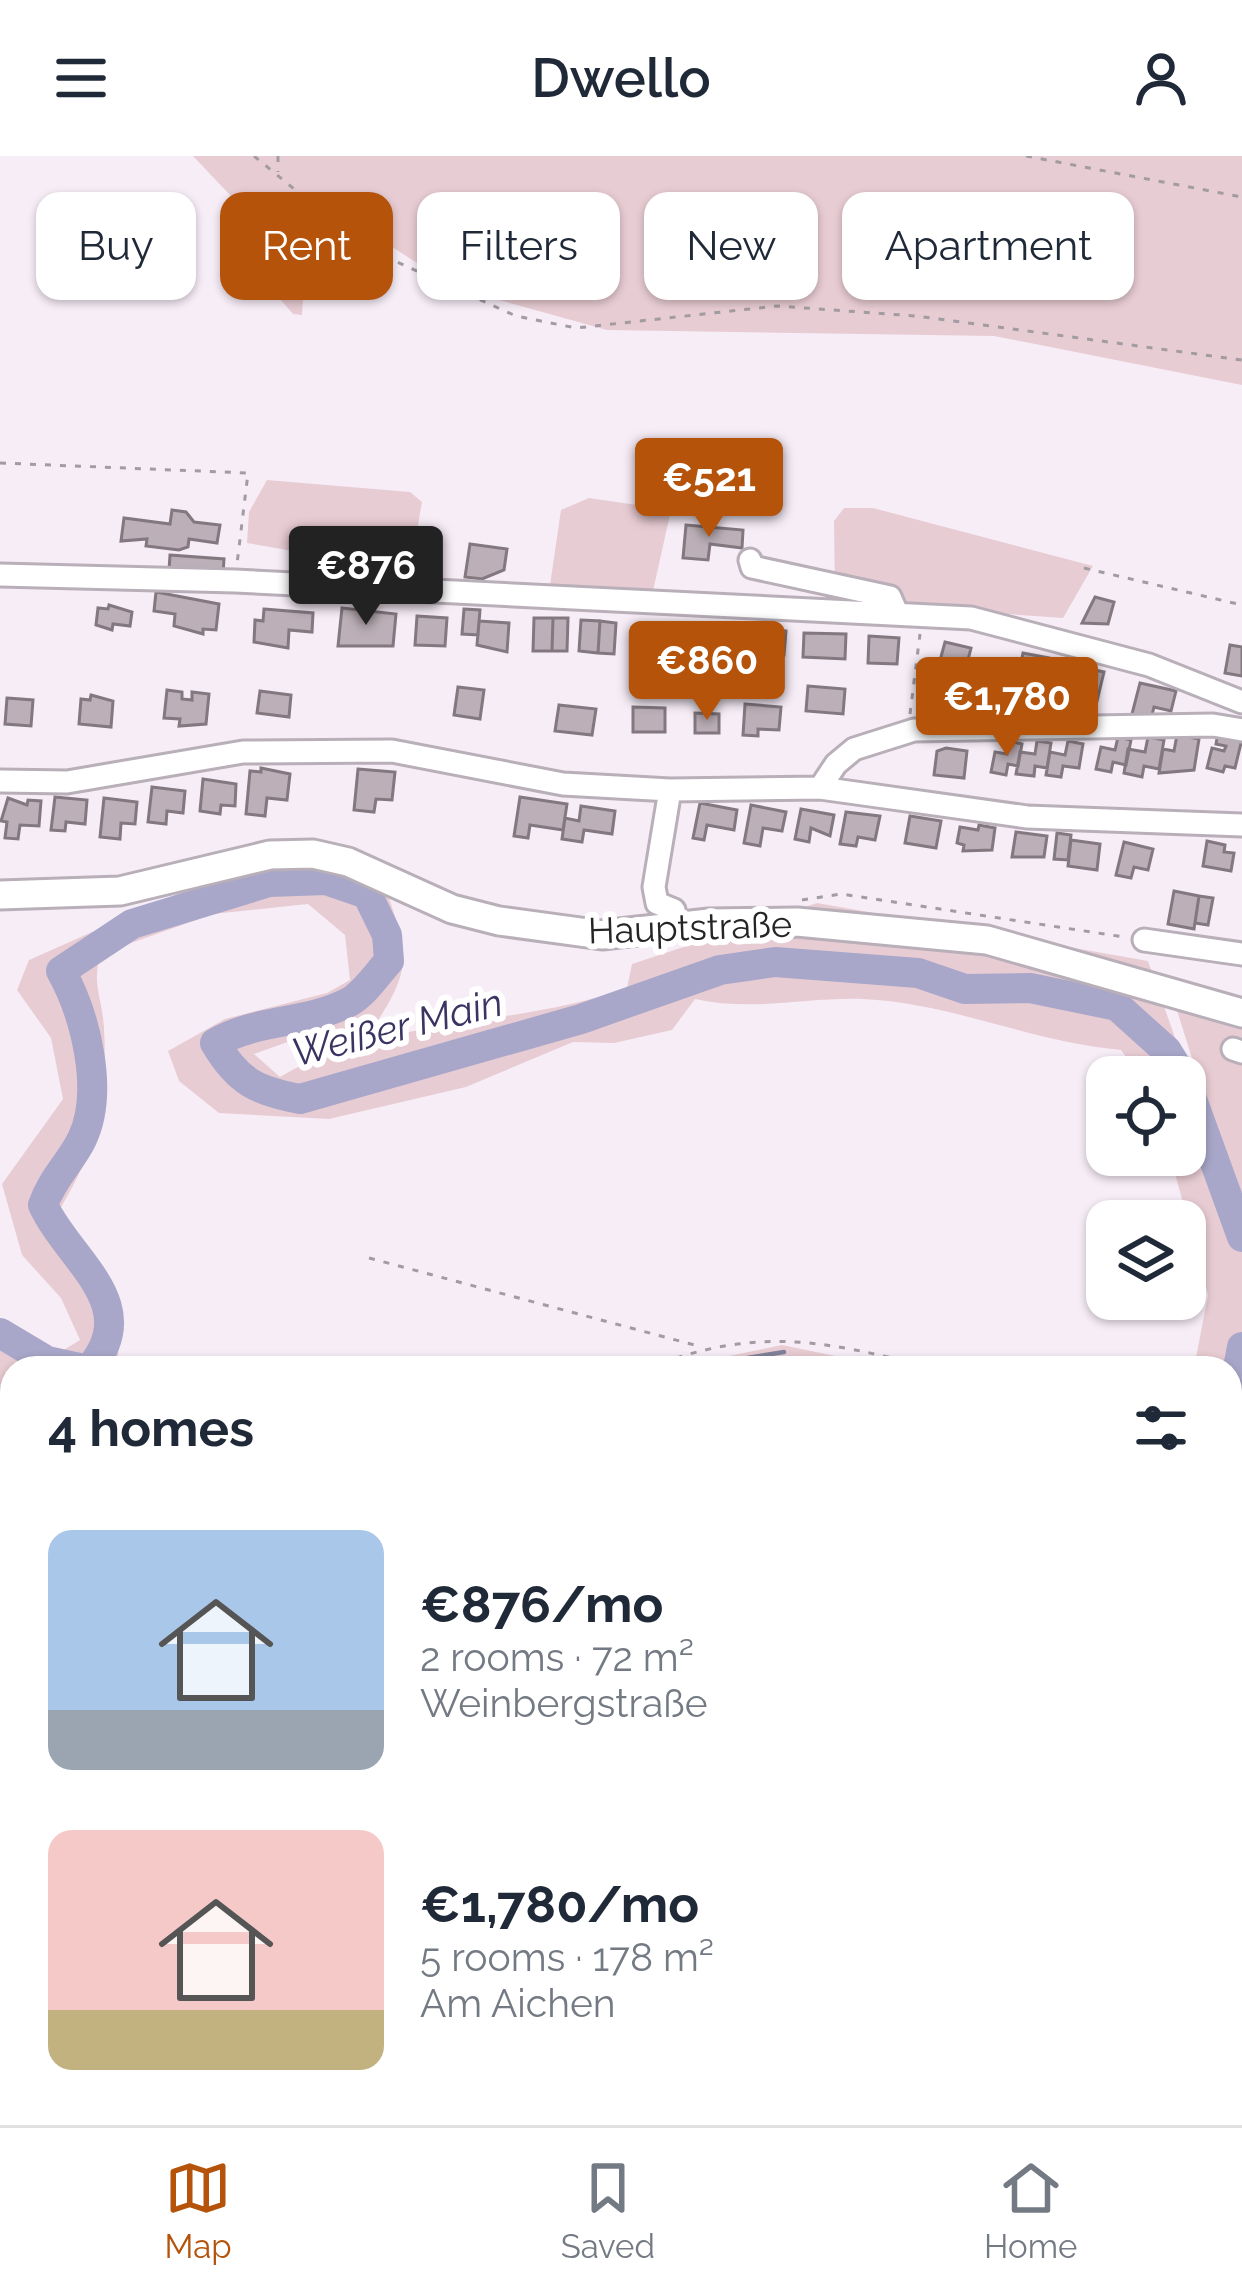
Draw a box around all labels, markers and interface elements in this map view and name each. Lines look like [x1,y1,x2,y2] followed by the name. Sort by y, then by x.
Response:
[48,45,114,111] icon: menu
[1128,45,1194,111] icon: person
[531,46,711,110] text: Dwello
[36,192,196,300] chip: Buy
[220,192,393,300] chip: Rent
[417,192,620,300] chip: Filters
[644,192,818,300] chip: New
[842,192,1134,300] chip: Apartment
[638,438,780,540] pin: €521
[662,454,756,500] text: €521
[295,526,437,628] pin: €876
[316,542,416,588] text: €876
[636,621,778,723] pin: €860
[656,637,758,683] text: €860
[909,657,1105,759] pin: €1,780
[943,673,1071,719] text: €1,780
[587,902,793,952] street label: Hauptstraße
[287,979,507,1075] water label: Weißer Main
[1086,1056,1206,1320] map controls
[1086,1056,1206,1176] button: locate
[1086,1200,1206,1320] button: layers
[1128,1395,1194,1461] icon: filters
[48,1398,254,1458] text: 4 homes
[420,1574,663,1634] text: €876/mo
[144,1578,288,1722] icon: home
[420,1634,694,1680] text: 2 rooms · 72 m²
[420,1680,708,1726] text: Weinbergstraße
[420,1874,699,1934] text: €1,780/mo
[144,1878,288,2022] icon: home
[420,1934,714,1980] text: 5 rooms · 178 m²
[420,1980,616,2026] text: Am Aichen
[165,2155,232,2266] tab: Map
[561,2155,655,2266] tab: Saved
[984,2155,1077,2266] tab: Home

